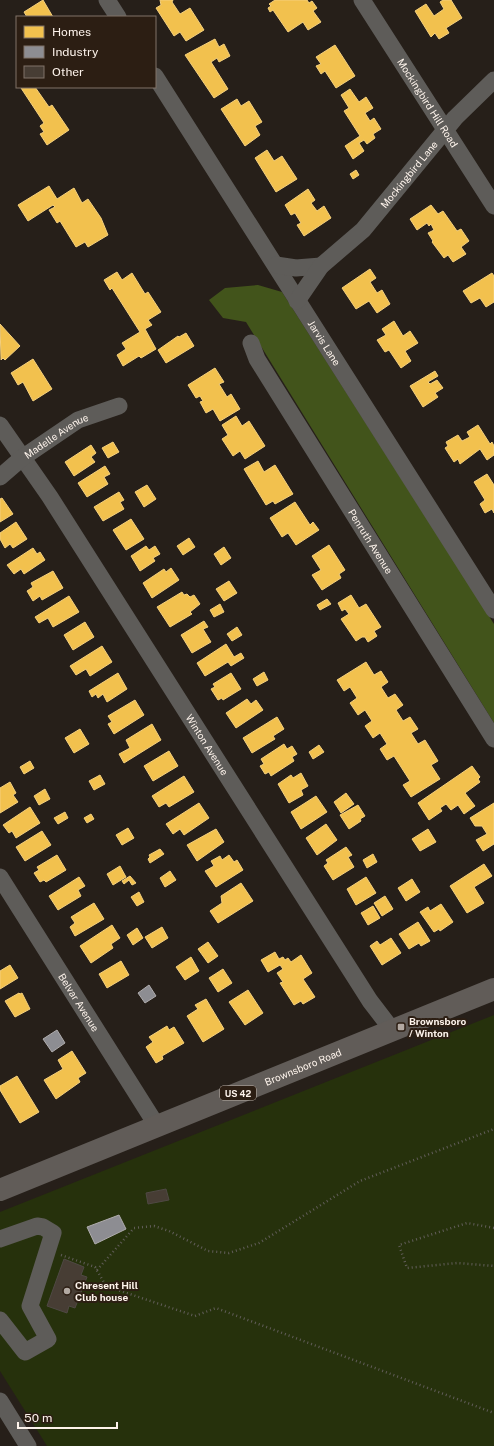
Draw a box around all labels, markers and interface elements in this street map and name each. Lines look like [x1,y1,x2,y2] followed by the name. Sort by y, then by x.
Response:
[16,16,156,88] legend
[52,25,91,39] text: Homes
[52,45,99,59] text: Industry
[395,56,461,149] street label: Mockingbird Hill Road
[52,65,84,79] text: Other
[378,138,440,210] street label: Mockingbird Lane
[306,318,343,368] street label: Jarvis Lane
[22,411,90,461] street label: Madelle Avenue
[346,507,396,576] street label: Penruth Avenue
[183,712,231,778] street label: Winton Avenue
[56,971,102,1034] street label: Belvar Avenue
[409,1015,467,1039] place label: Brownsboro / Winton
[396,1022,406,1032] marker: Brownsboro / Winton
[263,1046,343,1088] street label: Brownsboro Road
[220,1086,256,1100] road number: US 42
[75,1279,138,1303] place label: Chresent Hill Club house
[62,1286,72,1296] marker: Chresent Hill Club house
[18,1404,117,1430] scale bar
[24,1411,52,1425] text: 50 m

